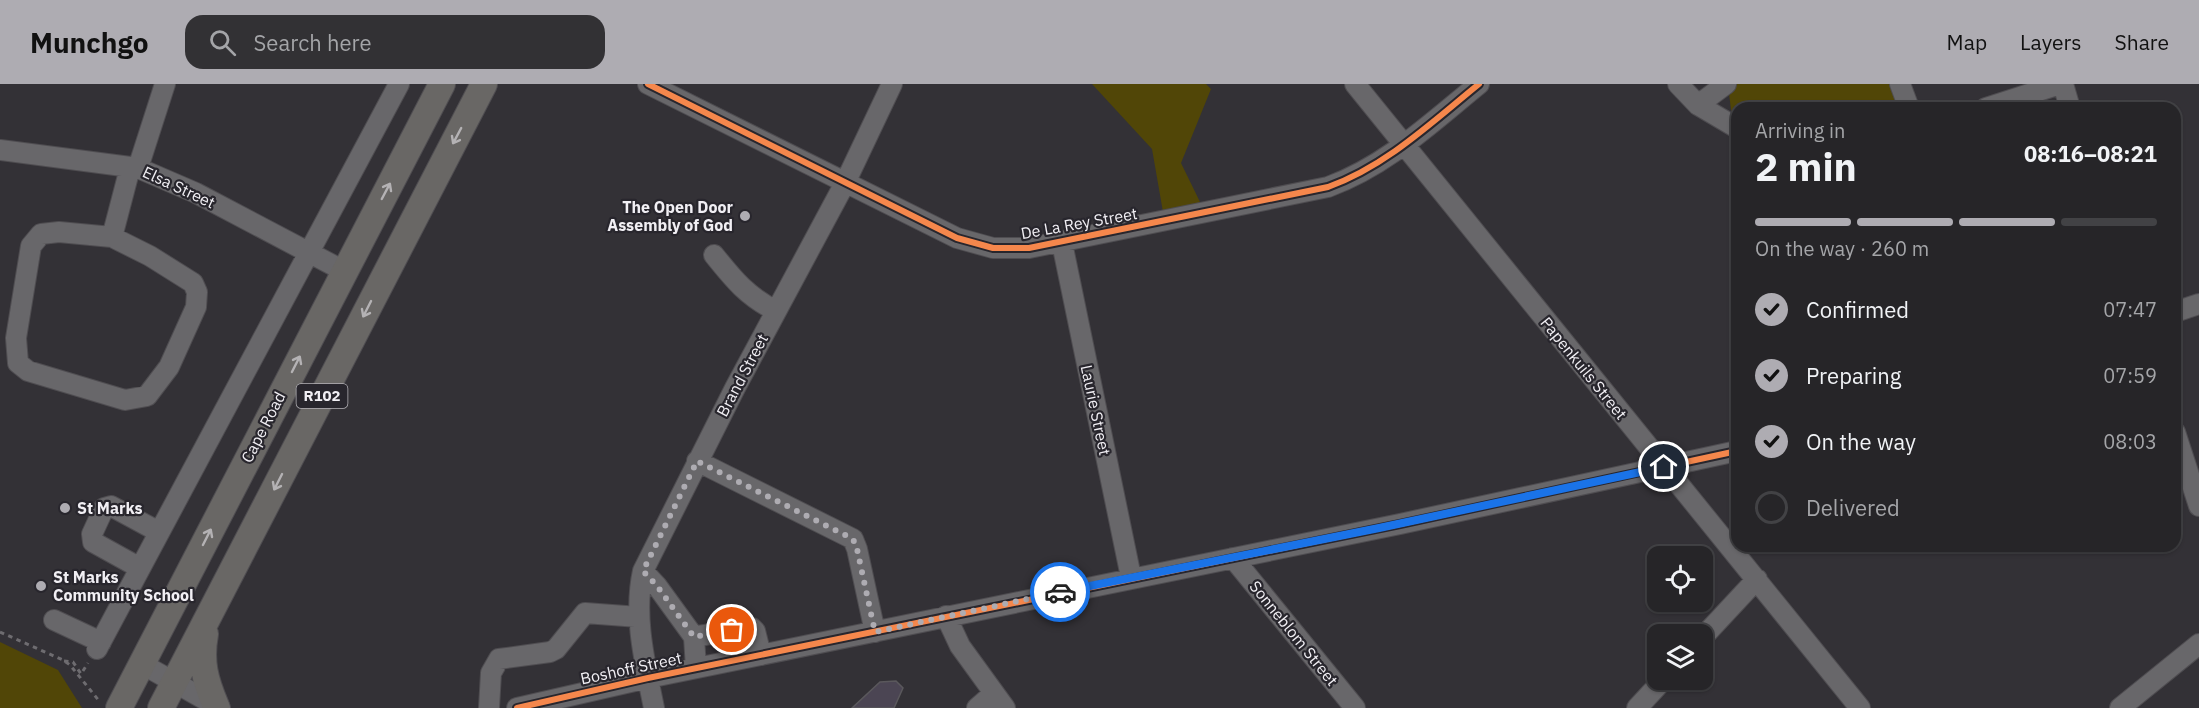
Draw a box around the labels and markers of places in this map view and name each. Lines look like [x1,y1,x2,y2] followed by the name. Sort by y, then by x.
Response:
[607,197,734,235] place label: The Open Door Assembly of God
[738,209,752,223] marker: The Open Door Assembly of God
[1638,441,1689,492] pin
[77,498,143,518] place label: St Marks
[58,501,72,515] marker: St Marks
[53,567,194,605] place label: St Marks Community School
[34,579,48,593] marker: St Marks Community School
[706,604,757,655] pin

